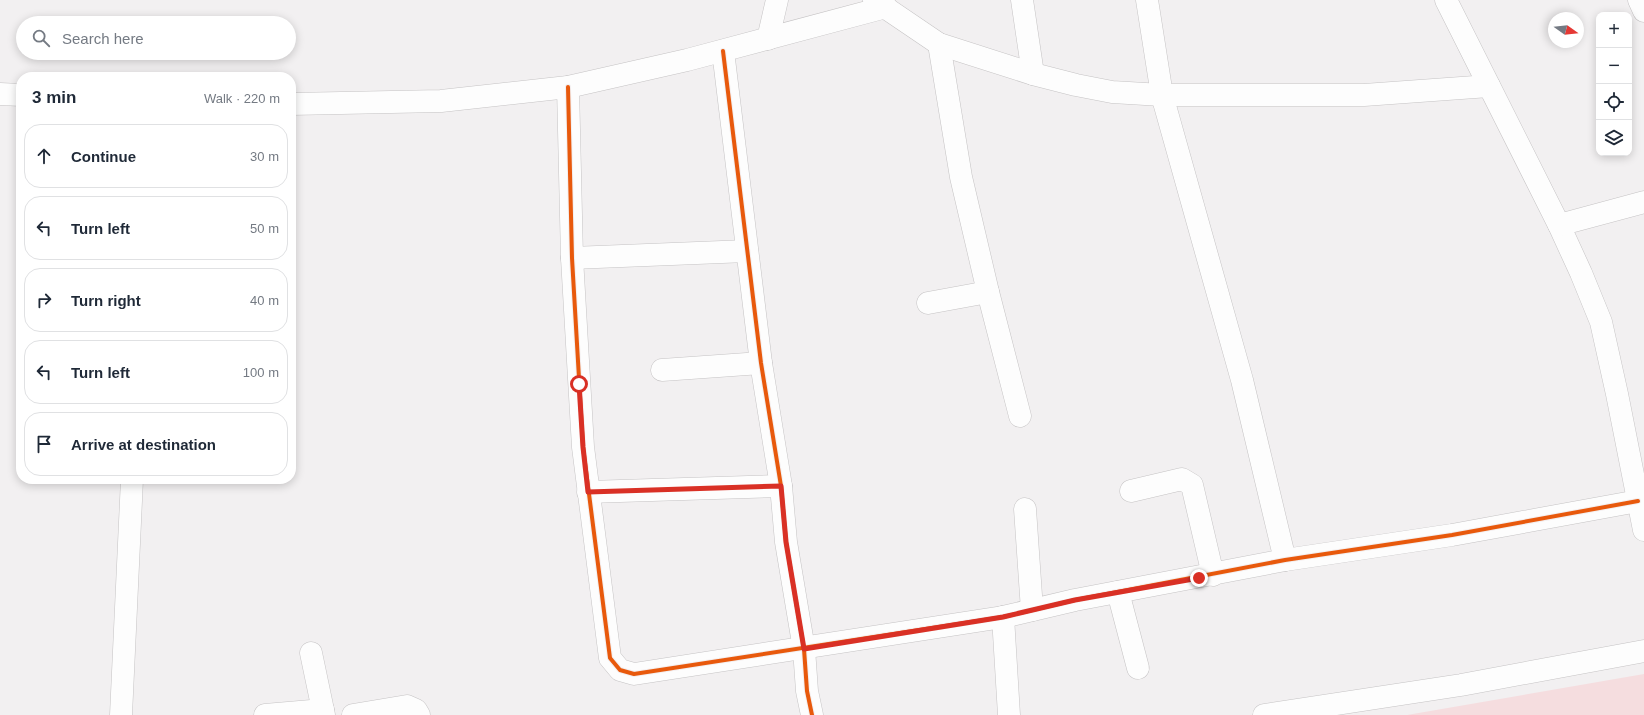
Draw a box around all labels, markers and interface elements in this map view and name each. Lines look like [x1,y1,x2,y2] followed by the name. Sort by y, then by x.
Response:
[1548,12,1584,48] north arrow
[1596,12,1632,156] map controls
[1596,12,1632,48] button: +
[16,16,296,60] search box
[30,27,52,49] icon: search
[62,30,144,47] text: Search here
[1596,48,1632,84] button: −
[1596,84,1632,120] button: locate
[32,88,76,107] text: 3 min
[204,91,280,106] text: Walk · 220 m
[1596,120,1632,156] button: layers
[33,145,55,167] icon: ahead
[71,148,136,165] text: Continue
[250,149,279,164] text: 30 m
[33,217,55,239] icon: left
[71,220,130,237] text: Turn left
[250,221,279,236] text: 50 m
[33,289,55,311] icon: right
[71,292,141,309] text: Turn right
[250,293,279,308] text: 40 m
[33,361,55,383] icon: left
[71,364,130,381] text: Turn left
[243,365,279,380] text: 100 m
[570,375,588,393] route start
[33,433,55,455] icon: arrive
[71,436,216,453] text: Arrive at destination
[1190,569,1208,587] route end

